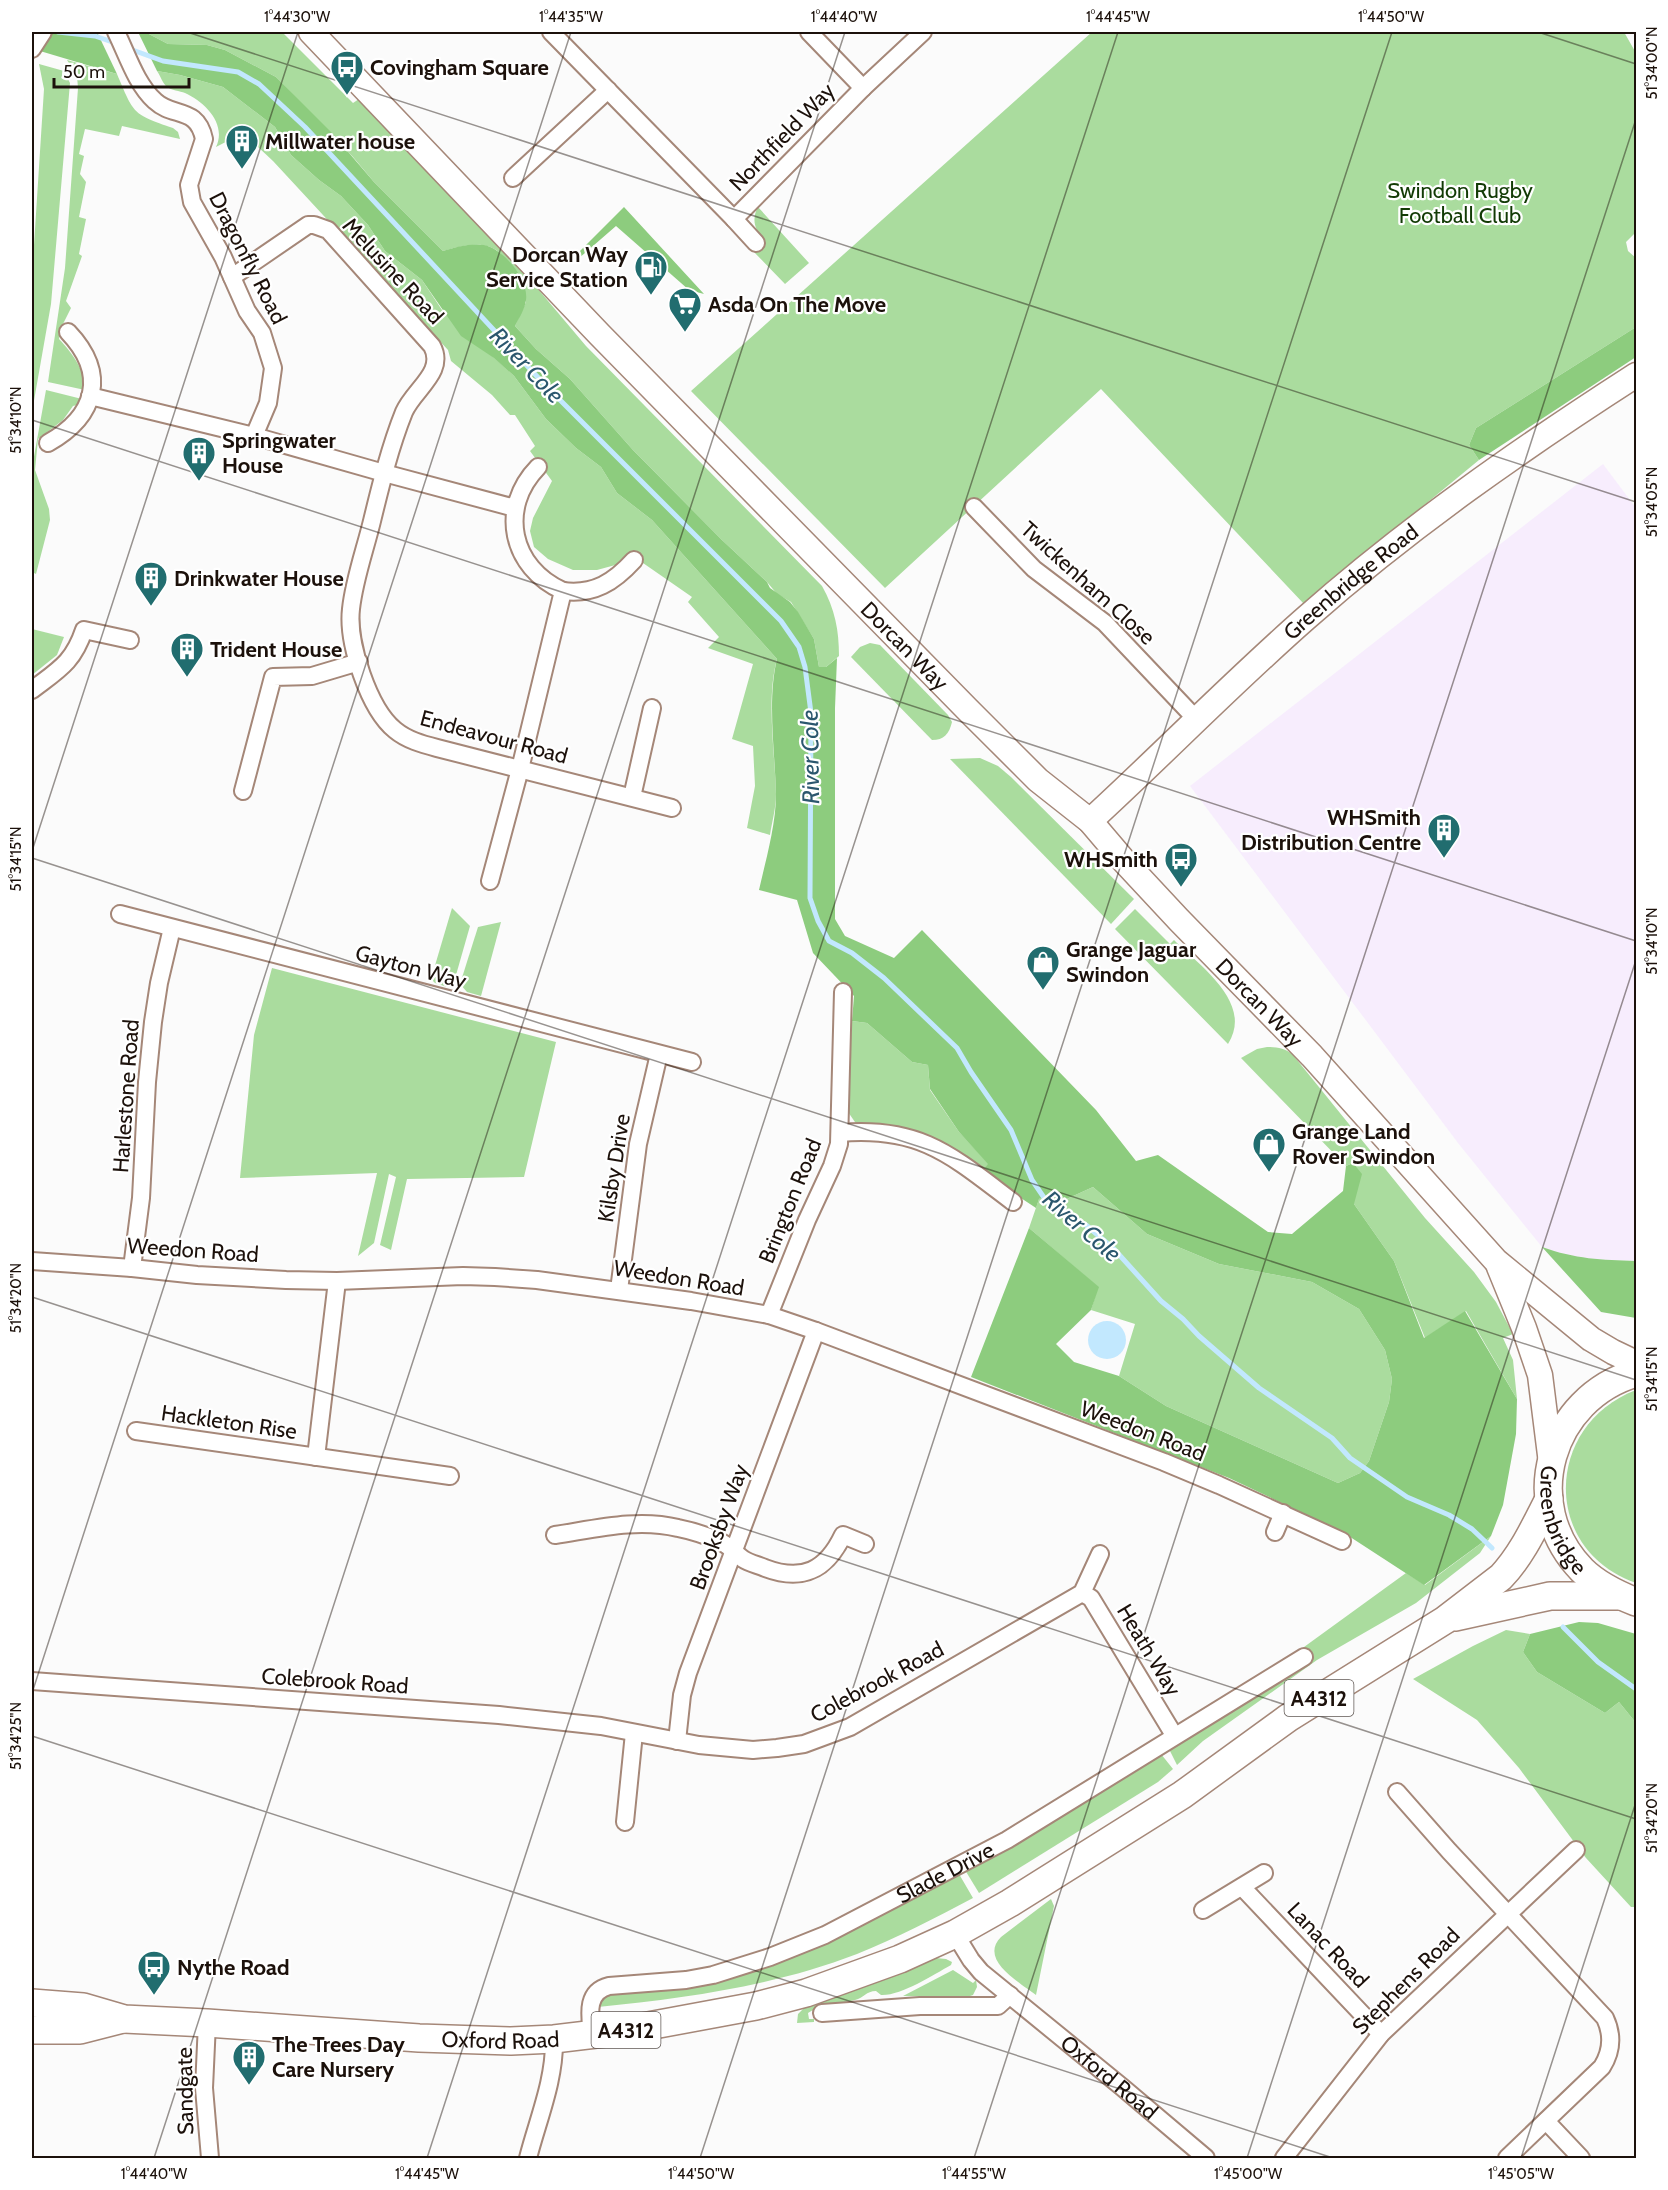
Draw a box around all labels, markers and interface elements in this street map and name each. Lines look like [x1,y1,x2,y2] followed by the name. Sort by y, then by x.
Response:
[264,8,331,26] text: 1°44'30"W
[539,8,604,26] text: 1°44'35"W
[811,8,878,26] text: 1°44'40"W
[1086,8,1151,26] text: 1°44'45"W
[1358,8,1425,26] text: 1°44'50"W
[1643,27,1661,99] text: 51°34'00"N
[329,49,365,96] bus stop icon: Covingham Square
[54,51,189,89] scale bar
[370,54,549,81] place label: Covingham Square
[63,61,105,83] text: 50 m
[724,77,840,197] street label: Northfield Way
[224,123,260,170] building icon: Millwater house
[265,128,415,155] place label: Millwater house
[1387,177,1533,229] park label: Swindon Rugby Football Club
[203,187,293,329] street label: Dragonfly Road
[337,212,449,330] street label: Melusine Road
[486,241,628,293] place label: Dorcan Way Service Station
[633,249,669,296] fuel station icon: Dorcan Way Service Station
[667,286,703,333] supermarket icon: Asda On The Move
[708,291,886,318] place label: Asda On The Move
[484,321,570,409] water label: River Cole
[7,386,25,454] text: 51°34'10"N
[222,427,336,479] place label: Springwater House
[181,435,217,482] building icon: Springwater House
[1643,467,1661,537] text: 51°34'05"N
[1015,516,1161,650] street label: Twickenham Close
[1278,518,1423,645] street label: Greenbridge Road
[133,560,169,607] building icon: Drinkwater House
[174,565,344,592] place label: Drinkwater House
[855,596,954,696] street label: Dorcan Way
[169,631,205,678] building icon: Trident House
[210,636,342,663] place label: Trident House
[417,704,571,770] street label: Endeavour Road
[795,710,825,804] water label: River Cole
[1241,804,1421,856] place label: WHSmith Distribution Centre
[1426,812,1462,859] building icon: WHSmith Distribution Centre
[7,827,25,891] text: 51°34'15"N
[1163,841,1199,888] bus stop icon: WHSmith
[1064,846,1158,873] place label: WHSmith
[1643,907,1661,975] text: 51°34'10"N
[1066,936,1197,988] place label: Grange Jaguar Swindon
[353,939,469,995] street label: Gayton Way
[1025,944,1061,991] shop icon: Grange Jaguar Swindon
[1210,953,1309,1053] street label: Dorcan Way
[107,1018,145,1174] street label: Harlestone Road
[592,1112,636,1224] street label: Kilsby Drive
[1292,1118,1435,1170] place label: Grange Land Rover Swindon
[1251,1126,1287,1173] shop icon: Grange Land Rover Swindon
[753,1135,827,1267] street label: Brington Road
[1037,1184,1127,1268] water label: River Cole
[126,1232,260,1268] street label: Weedon Road
[612,1254,746,1302] street label: Weedon Road
[7,1263,25,1333] text: 51°34'20"N
[1643,1347,1661,1411] text: 51°34'15"N
[1077,1395,1209,1467] street label: Weedon Road
[159,1399,299,1445] street label: Hackleton Rise
[684,1460,754,1594] street label: Brooksby Way
[1535,1464,1593,1580] street label: Greenbridge
[1111,1599,1187,1701] street label: Heath Way
[806,1636,948,1728] street label: Colebrook Road
[261,1662,409,1700] street label: Colebrook Road
[1284,1680,1354,1716] road number: A4312
[7,1702,25,1770] text: 51°34'25"N
[1643,1783,1661,1853] text: 51°34'20"N
[892,1836,998,1909] street label: Slade Drive
[1282,1897,1374,1993] street label: Lanac Road
[1347,1922,1465,2040] street label: Stephens Road
[136,1949,172,1996] bus stop icon: Nythe Road
[177,1954,290,1981] place label: Nythe Road
[592,2012,660,2048] road number: A4312
[441,2025,560,2055] street label: Oxford Road
[1055,2029,1163,2125] street label: Oxford Road
[272,2031,405,2083] place label: The Trees Day Care Nursery
[231,2039,267,2086] building icon: The Trees Day Care Nursery
[171,2047,199,2135] street label: Sandgate
[121,2165,188,2183] text: 1°44'40"W
[395,2165,460,2183] text: 1°44'45"W
[668,2165,735,2183] text: 1°44'50"W
[942,2165,1007,2183] text: 1°44'55"W
[1214,2165,1283,2183] text: 1°45'00"W
[1488,2165,1555,2183] text: 1°45'05"W

